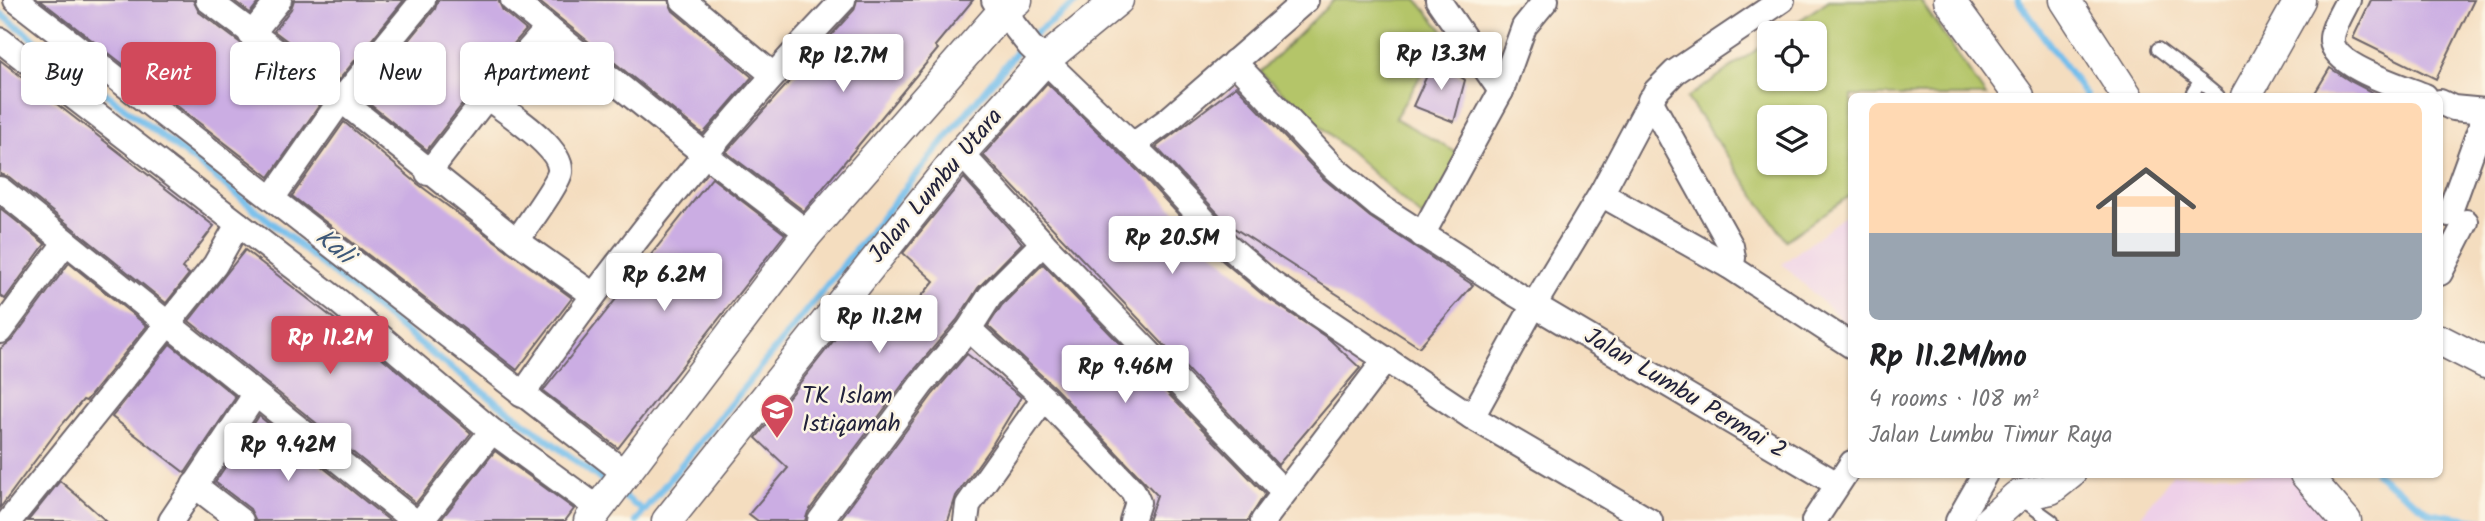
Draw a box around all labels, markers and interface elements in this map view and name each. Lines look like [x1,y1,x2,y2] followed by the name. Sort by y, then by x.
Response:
[1757,21,1827,175] map controls
[1757,21,1827,91] button: locate
[1369,32,1513,92] pin: Rp 13.3M
[771,34,915,94] pin: Rp 12.7M
[1396,37,1486,73] text: Rp 13.3M
[798,39,888,75] text: Rp 12.7M
[21,42,107,105] chip: Buy
[121,42,216,105] chip: Rent
[230,42,340,105] chip: Filters
[354,42,446,105] chip: New
[460,42,614,105] chip: Apartment
[859,99,1013,273] street label: Jalan Lumbu Utara
[1757,105,1827,175] button: layers
[2083,149,2209,275] icon: home
[1100,216,1244,276] pin: Rp 20.5M
[305,218,367,280] water label: Kali
[1125,221,1219,257] text: Rp 20.5M
[599,254,729,313] pin: Rp 6.2M
[622,258,706,294] text: Rp 6.2M
[807,296,951,355] pin: Rp 11.2M
[836,300,922,336] text: Rp 11.2M
[258,316,402,376] pin: Rp 11.2M
[1576,318,1794,470] street label: Jalan Lumbu Permai 2
[287,321,373,357] text: Rp 11.2M
[1869,334,2027,382] text: Rp 11.2M/mo
[1053,346,1197,405] pin: Rp 9.46M
[1078,350,1172,386] text: Rp 9.46M
[802,377,901,444] place label: TK Islam Istiqamah
[1869,382,2039,418] text: 4 rooms · 108 m²
[758,391,796,440] school or university icon: TK Islam Istiqamah
[1869,418,2113,454] text: Jalan Lumbu Timur Raya
[216,424,360,483] pin: Rp 9.42M
[240,428,336,464] text: Rp 9.42M

